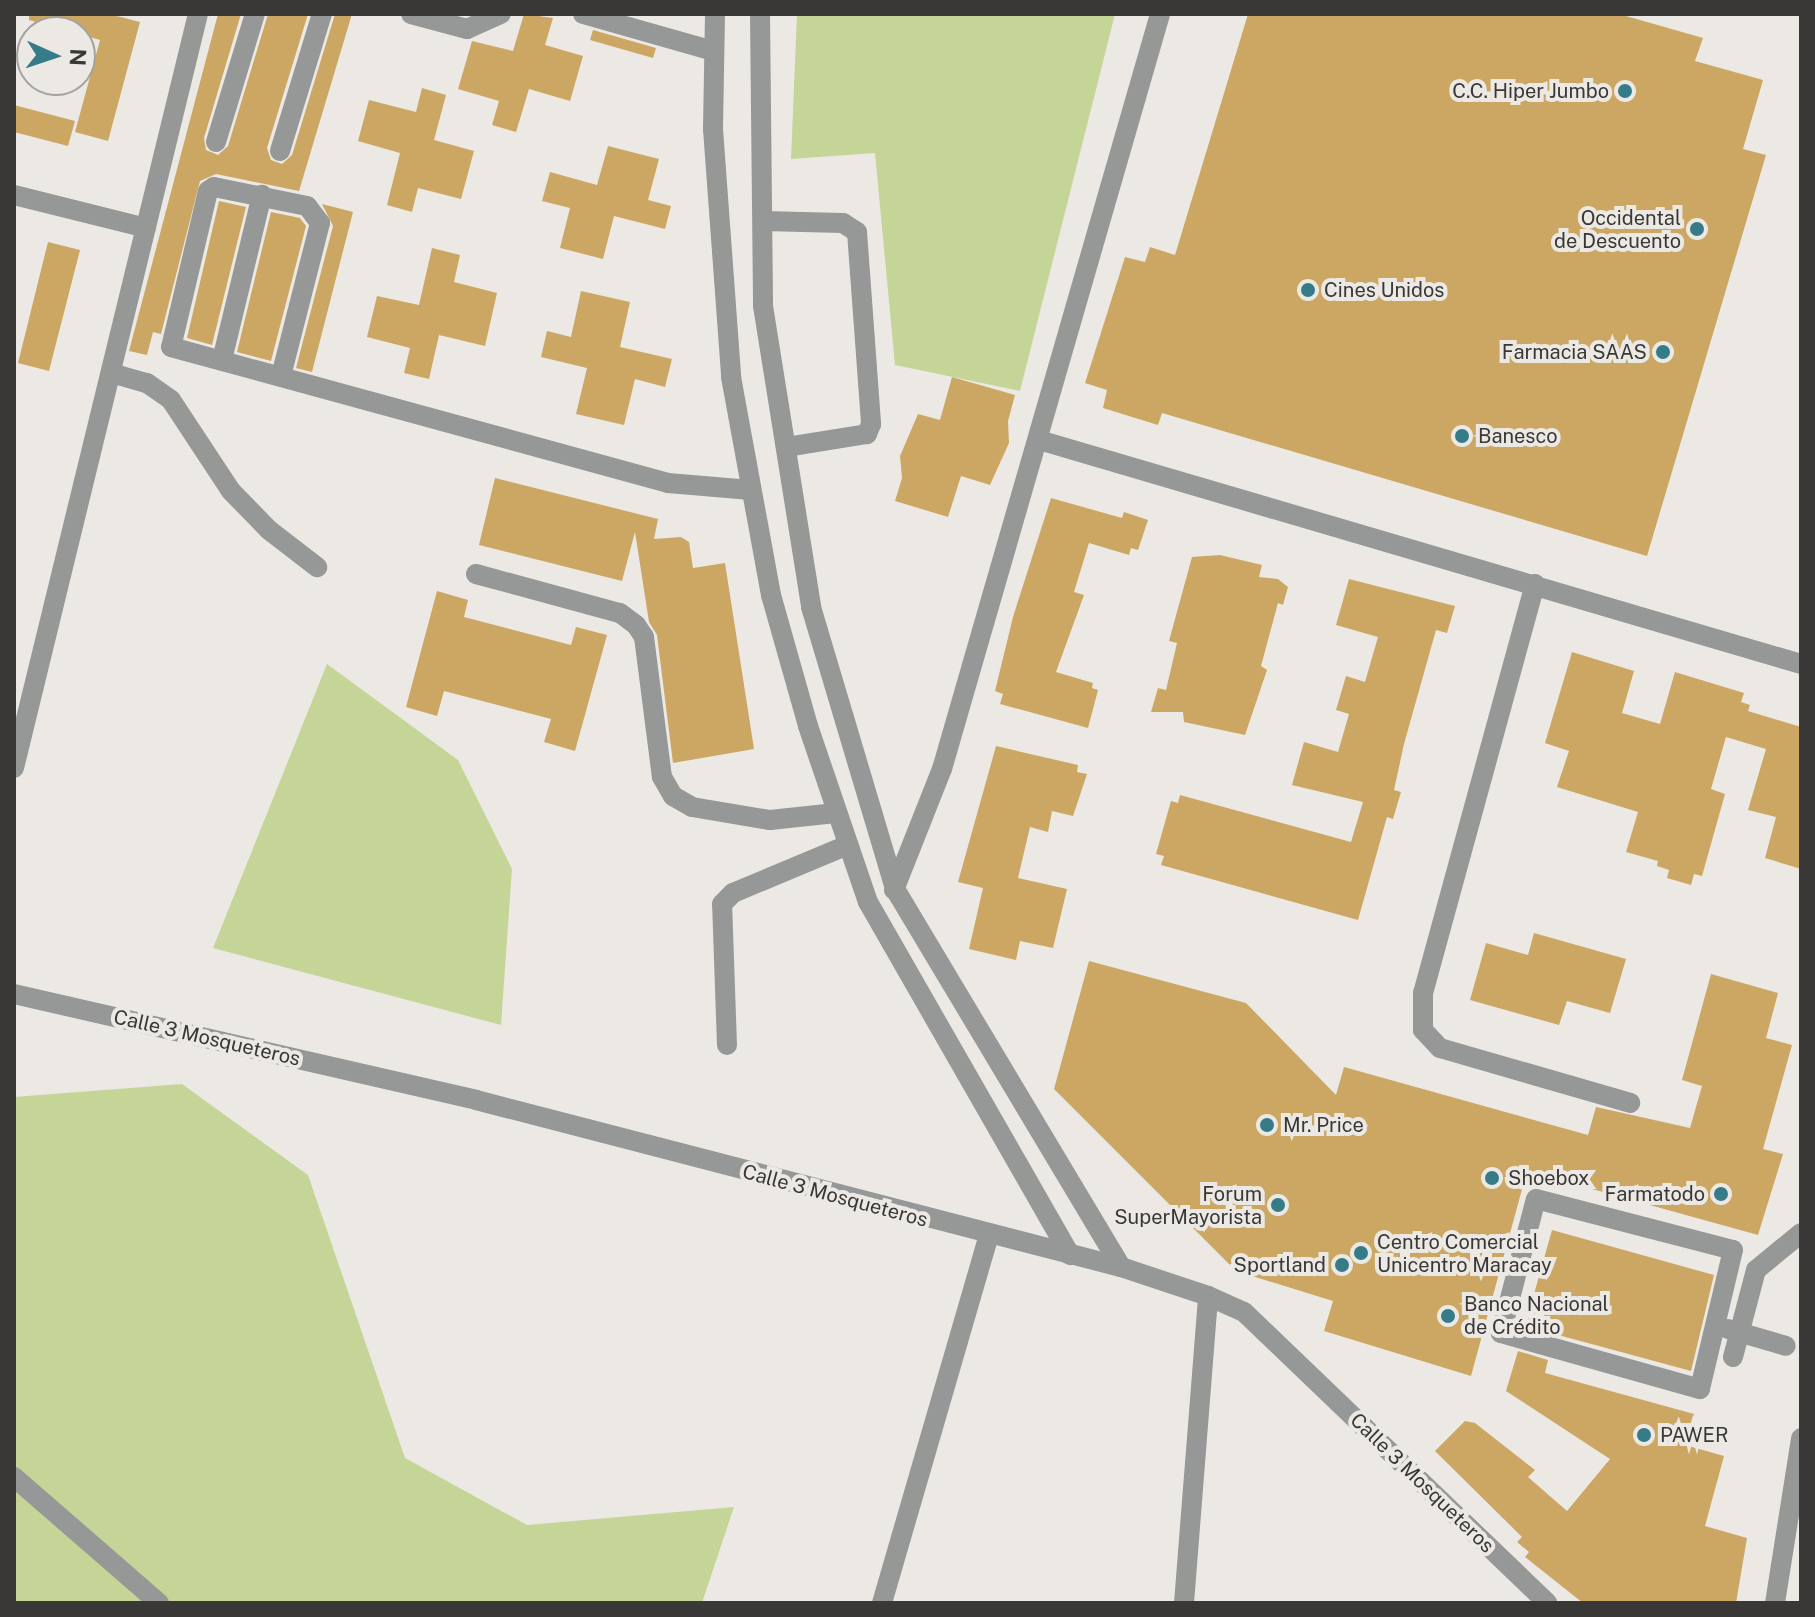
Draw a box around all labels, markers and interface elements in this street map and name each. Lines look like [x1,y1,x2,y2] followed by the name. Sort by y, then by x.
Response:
[16,16,96,96] north arrow
[65,48,91,66] text: N
[1452,79,1609,103] place label: C.C. Hiper Jumbo
[1616,82,1634,100] marker: C.C. Hiper Jumbo
[1554,206,1681,253] place label: Occidental de Descuento
[1688,220,1706,238] marker: Occidental de Descuento
[1324,278,1444,302] place label: Cines Unidos
[1299,281,1317,299] marker: Cines Unidos
[1502,340,1647,364] place label: Farmacia SAAS
[1654,343,1672,361] marker: Farmacia SAAS
[1478,424,1558,448] place label: Banesco
[1453,427,1471,445] marker: Banesco
[111,1005,303,1071] street label: Calle 3 Mosqueteros
[1283,1113,1364,1137] place label: Mr. Price
[1258,1116,1276,1134] marker: Mr. Price
[740,1160,930,1232] street label: Calle 3 Mosqueteros
[1508,1166,1589,1190] place label: Shoebox
[1483,1169,1501,1187] marker: Shoebox
[1114,1182,1262,1229] place label: Forum SuperMayorista
[1604,1182,1705,1206] place label: Farmatodo
[1712,1185,1730,1203] marker: Farmatodo
[1269,1196,1287,1214] marker: Forum SuperMayorista
[1377,1230,1552,1277] place label: Centro Comercial Unicentro Maracay
[1352,1244,1370,1262] marker: Centro Comercial Unicentro Maracay
[1234,1253,1326,1277] place label: Sportland
[1333,1256,1351,1274] marker: Sportland
[1464,1292,1609,1339] place label: Banco Nacional de Crédito
[1439,1307,1457,1325] marker: Banco Nacional de Crédito
[1345,1408,1499,1558] street label: Calle 3 Mosqueteros
[1660,1423,1729,1447] place label: PAWER
[1635,1426,1653,1444] marker: PAWER

